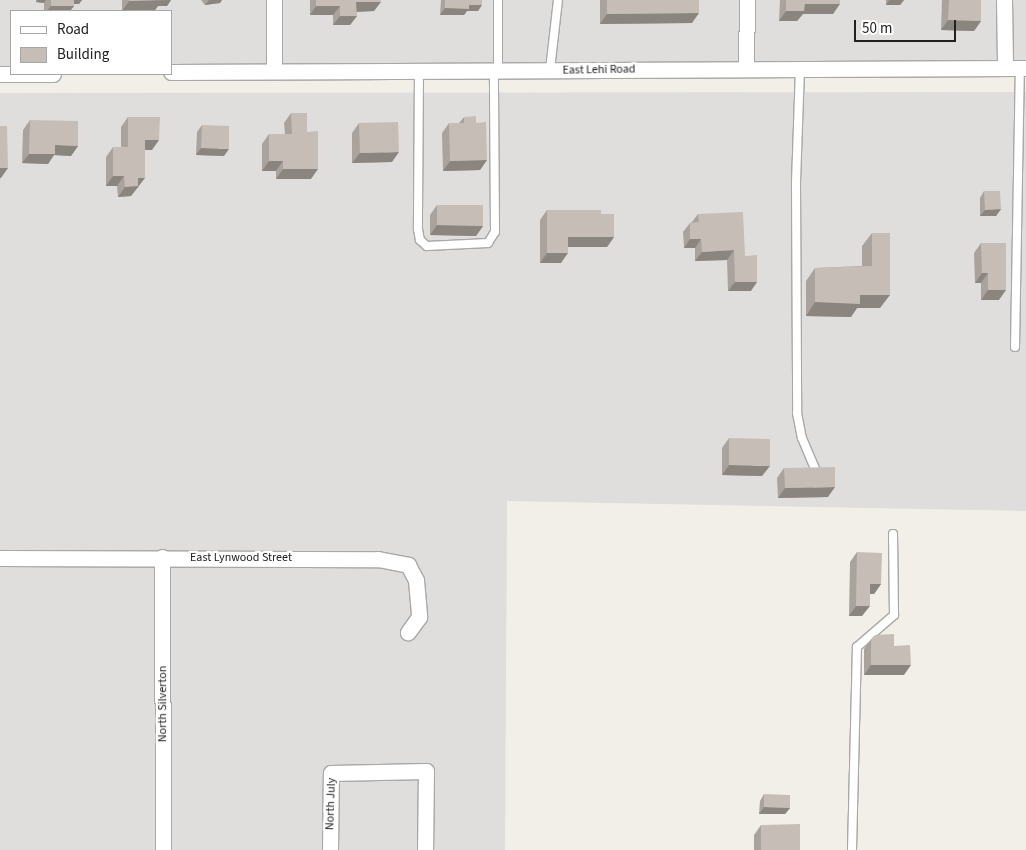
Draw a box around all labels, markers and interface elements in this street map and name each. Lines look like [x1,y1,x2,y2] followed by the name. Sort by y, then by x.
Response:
[10,10,172,75] legend
[856,10,958,42] scale bar
[862,18,892,39] text: 50 m
[57,19,89,40] text: Road
[57,44,109,65] text: Building
[562,62,636,78] street label: East Lehi Road
[190,551,292,565] street label: East Lynwood Street
[156,666,170,742] street label: North Silverton
[323,778,339,830] street label: North July

